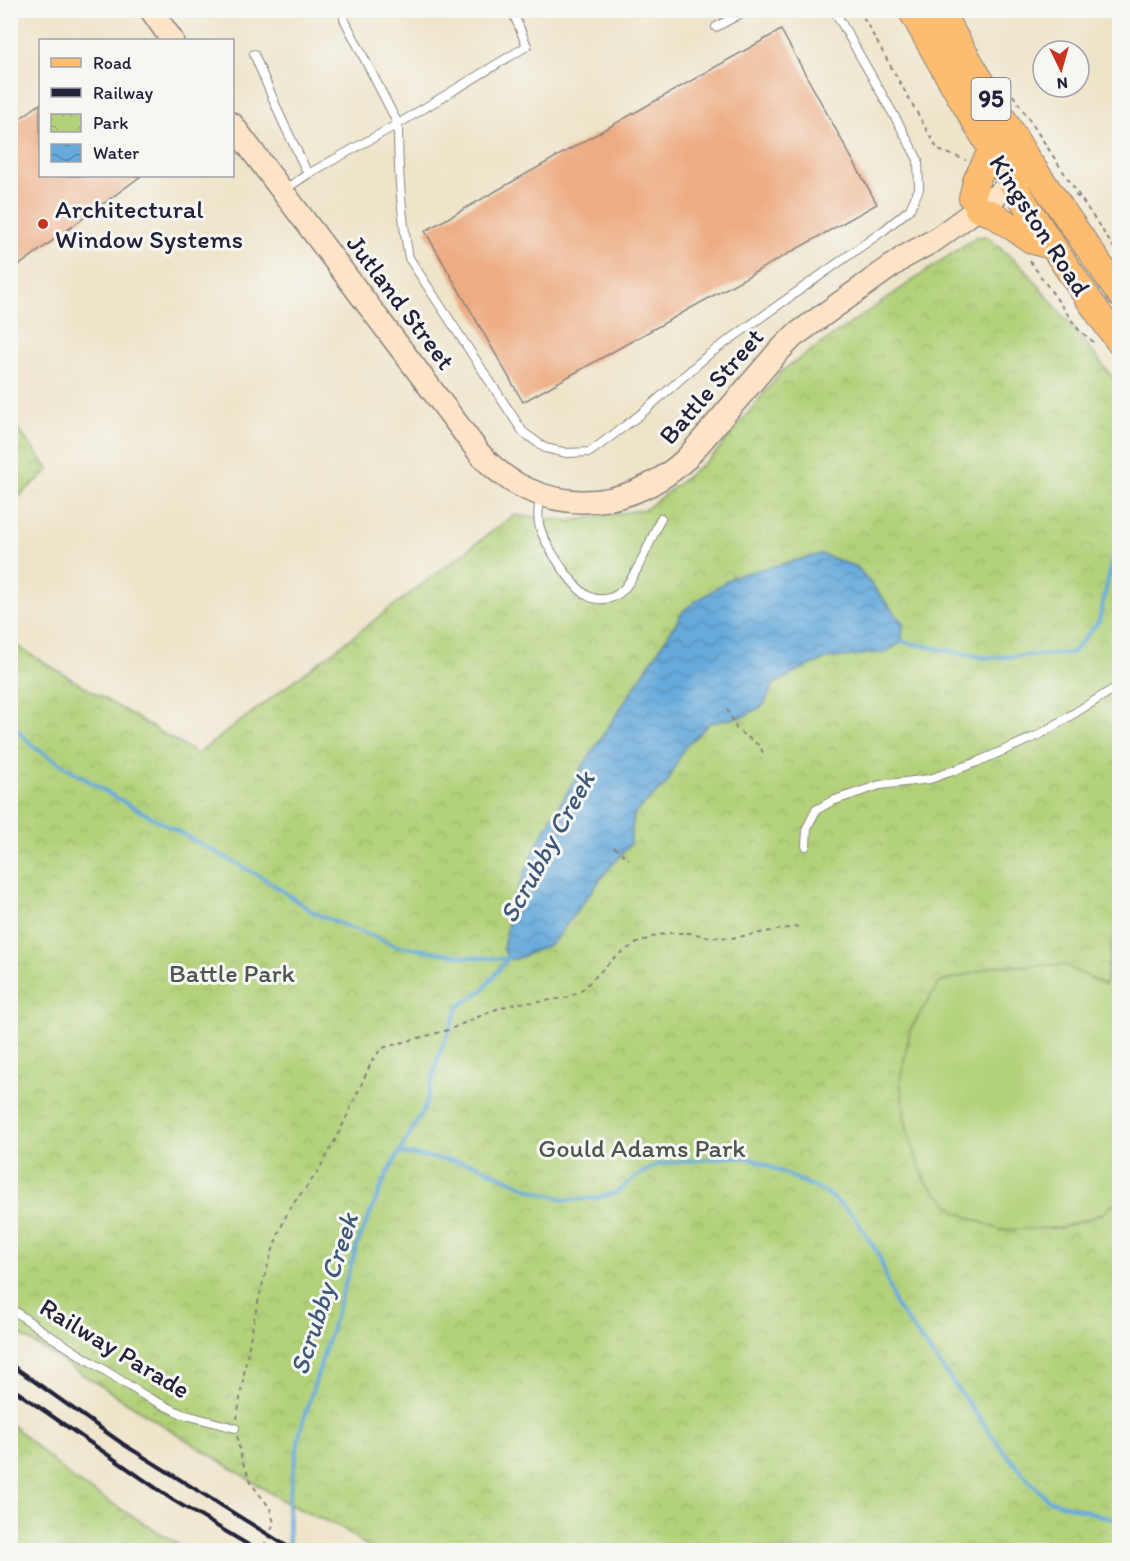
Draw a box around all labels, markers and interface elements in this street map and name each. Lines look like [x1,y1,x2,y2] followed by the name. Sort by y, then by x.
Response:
[39,39,234,177] legend
[1031,39,1091,99] north arrow
[93,52,132,74] text: Road
[1056,74,1068,93] text: N
[972,78,1010,120] road number: 95
[93,82,154,104] text: Railway
[93,112,128,134] text: Park
[93,142,139,164] text: Water
[982,148,1098,302] street label: Kingston Road
[55,193,243,255] place label: Architectural Window Systems
[36,217,50,231] marker: Architectural Window Systems
[340,228,462,376] street label: Jutland Street
[652,321,770,451] street label: Battle Street
[492,764,603,928] water label: Scrubby Creek
[169,957,296,989] park label: Battle Park
[538,1132,746,1164] park label: Gould Adams Park
[282,1207,366,1379] water label: Scrubby Creek
[34,1291,196,1405] street label: Railway Parade

